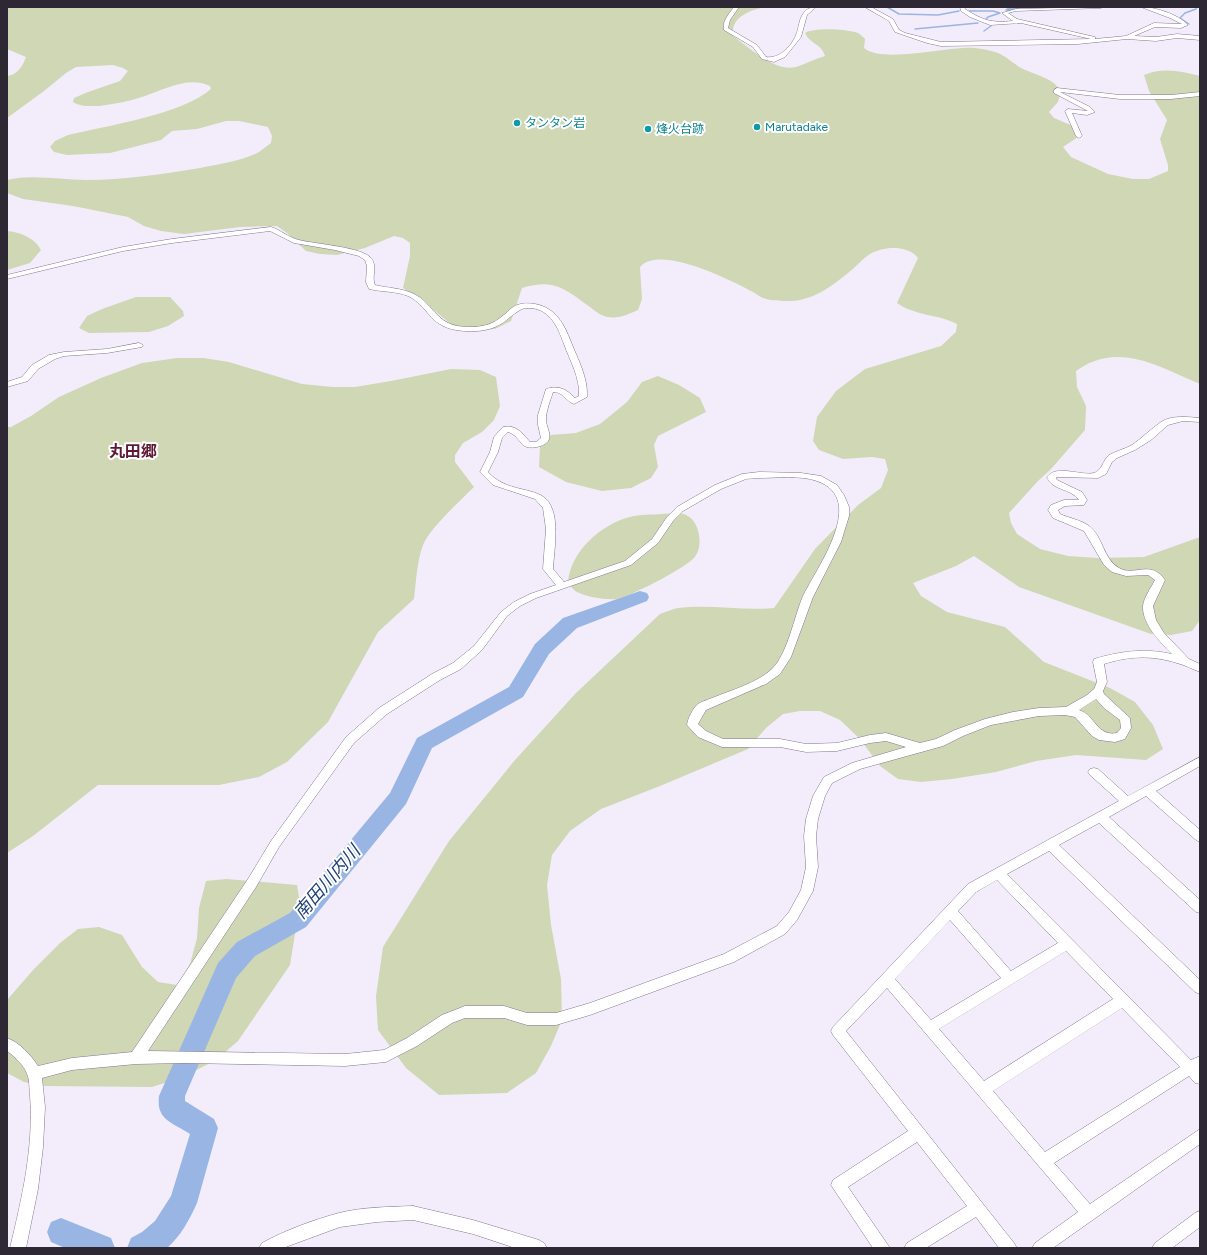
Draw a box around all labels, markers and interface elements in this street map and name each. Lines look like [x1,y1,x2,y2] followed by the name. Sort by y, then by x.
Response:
[525,116,585,130] place label: タンタン岩
[512,118,522,128] marker: タンタン岩
[765,120,828,134] place label: Marutadake
[656,122,704,136] place label: 烽火台跡
[752,122,762,132] marker: Marutadake
[643,124,653,134] marker: 烽火台跡
[109,442,157,461] district label: 丸田郷
[289,839,366,923] water label: 南田川内川

